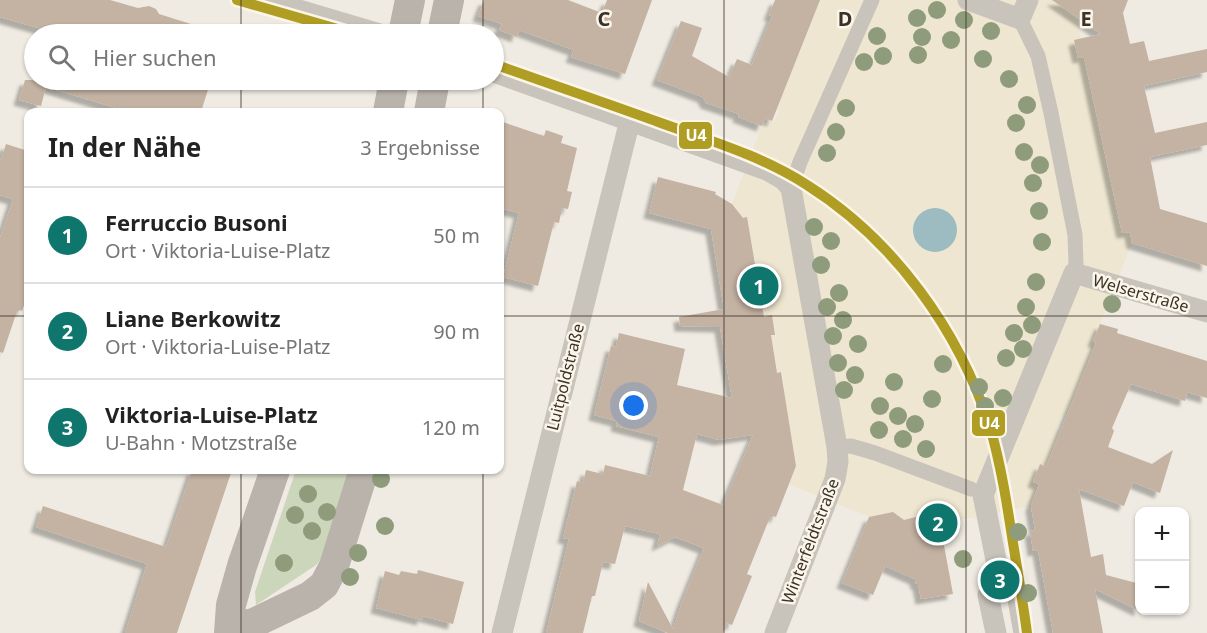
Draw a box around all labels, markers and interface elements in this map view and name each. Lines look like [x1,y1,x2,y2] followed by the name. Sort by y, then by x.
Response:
[598,5,611,32] text: C
[838,5,852,32] text: D
[1080,5,1092,32] text: E
[24,24,504,90] search box
[45,41,78,74] icon: search
[93,42,217,72] text: Hier suchen
[678,121,713,150] line badge: U4
[685,124,707,146] text: U4
[48,129,201,165] text: In der Nähe
[360,134,480,161] text: 3 Ergebnisse
[105,207,288,237] text: Ferruccio Busoni
[62,222,73,249] text: 1
[433,222,480,249] text: 50 m
[105,237,331,264] text: Ort · Viktoria-Luise-Platz
[740,264,778,308] pin: 1
[1090,269,1192,317] street label: Welserstraße
[105,303,281,333] text: Liane Berkowitz
[62,318,73,345] text: 2
[433,318,480,345] text: 90 m
[541,321,589,433] street label: Luitpoldstraße
[105,333,331,360] text: Ort · Viktoria-Luise-Platz
[619,391,648,420] your location
[105,399,318,429] text: Viktoria-Luise-Platz
[971,409,1006,437] line badge: U4
[978,412,1000,434] text: U4
[62,414,73,441] text: 3
[422,414,480,441] text: 120 m
[105,429,297,456] text: U-Bahn · Motzstraße
[776,475,844,607] street label: Winterfeldtstraße
[918,500,958,546] pin: 2
[1135,507,1189,615] map controls
[1135,507,1189,561] button: +
[980,558,1020,602] pin: 3
[1135,561,1189,615] button: −

